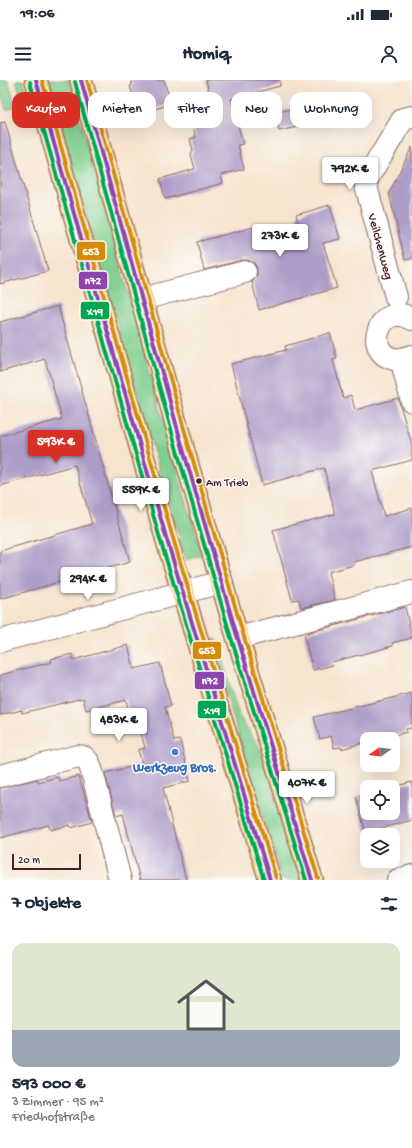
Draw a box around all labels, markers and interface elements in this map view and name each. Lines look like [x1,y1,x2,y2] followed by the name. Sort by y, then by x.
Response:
[20,5,54,23] text: 19:06
[12,43,34,65] icon: menu
[378,43,400,65] icon: person
[182,44,230,65] text: Homiq
[12,92,80,128] chip: Kaufen
[88,92,156,128] chip: Mieten
[164,92,223,128] chip: Filter
[231,92,282,128] chip: Neu
[290,92,372,128] chip: Wohnung
[317,157,383,191] pin: 792K €
[331,162,369,177] text: 792K €
[363,211,396,281] street label: Veilchenweg
[247,224,313,258] pin: 273K €
[261,229,299,244] text: 273K €
[76,241,106,261] line badge: 653
[82,247,100,259] text: 653
[78,271,108,290] line badge: n72
[85,276,102,288] text: n72
[80,301,110,320] line badge: X19
[86,307,103,319] text: X19
[23,430,89,464] pin: 593K €
[37,435,75,450] text: 593K €
[194,476,204,486] marker: Am Trieb
[206,477,249,491] place label: Am Trieb
[108,478,174,512] pin: 559K €
[122,483,160,498] text: 559K €
[55,567,121,601] pin: 294K €
[69,572,107,587] text: 294K €
[192,641,222,660] line badge: 653
[198,646,216,658] text: 653
[194,671,225,690] line badge: n72
[202,676,219,688] text: n72
[197,700,227,719] line badge: X19
[203,706,220,718] text: X19
[86,708,152,742] pin: 483K €
[100,713,138,728] text: 483K €
[360,732,400,772] north arrow
[360,732,400,868] map controls
[170,747,180,757] marker: Werkzeug Bros.
[132,761,217,776] place label: Werkzeug Bros.
[274,771,340,805] pin: 407K €
[288,776,326,791] text: 407K €
[360,780,400,820] button: locate
[360,828,400,868] button: layers
[12,852,81,871] scale bar
[18,855,40,867] text: 20 m
[378,893,400,915] icon: filters
[12,894,81,914] text: 7 Objekte
[170,969,242,1041] icon: home
[12,1075,85,1095] text: 593 000 €
[12,1095,104,1110] text: 3 Zimmer · 95 m²
[12,1110,95,1125] text: Friedhofstraße

